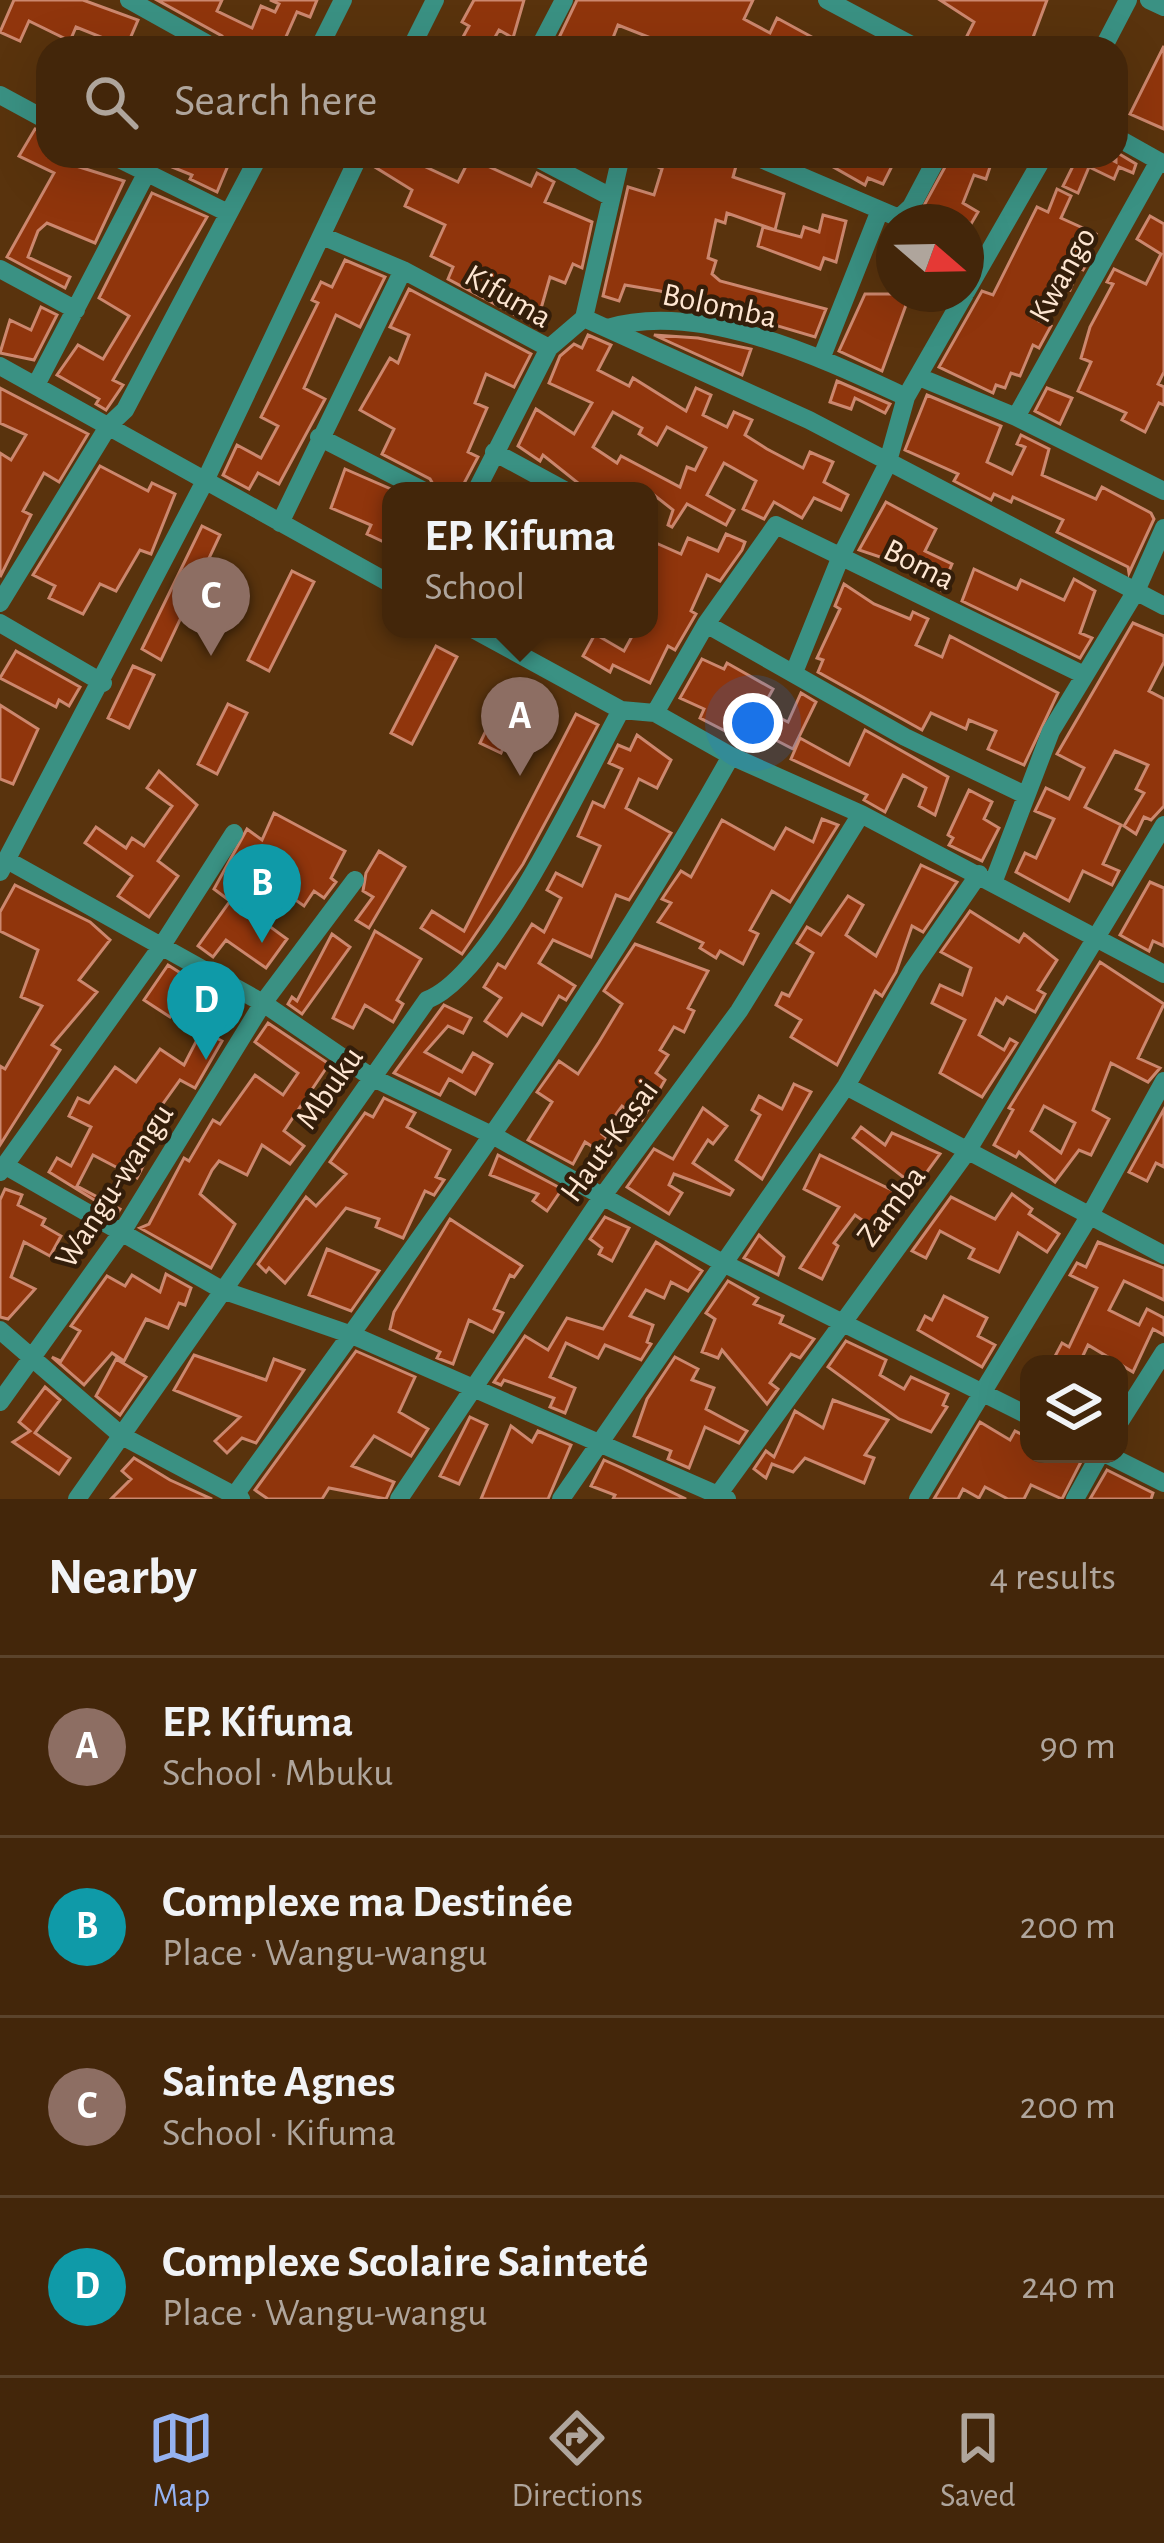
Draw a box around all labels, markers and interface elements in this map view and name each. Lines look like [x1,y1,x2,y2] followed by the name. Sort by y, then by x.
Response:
[36,36,1128,168] search box
[78,69,144,135] icon: search
[174,79,377,124] text: Search here
[876,204,984,312] north arrow
[1024,222,1103,328] street label: Kwango
[459,259,557,335] street label: Kifuma
[659,278,780,335] street label: Bolomba
[382,482,658,638] popup
[424,514,616,559] text: EP. Kifuma
[878,534,960,597] street label: Boma
[172,557,250,656] pin: C
[424,568,525,607] text: School
[481,677,559,776] pin: A
[723,693,783,753] your location
[223,844,301,943] pin: B
[167,961,245,1060] pin: D
[290,1041,370,1135] street label: Mbuku
[555,1074,665,1208] street label: Haut-Kasai
[50,1098,180,1274] street label: Wangu-wangu
[851,1160,933,1253] street label: Zamba
[1020,1355,1128,1463] map controls
[1020,1355,1128,1463] button: layers
[48,1552,197,1603] text: Nearby
[989,1558,1116,1597] text: 4 results
[162,1700,353,1745] text: EP. Kifuma
[75,1727,99,1766] text: A
[1039,1727,1116,1766] text: 90 m
[162,1754,393,1793] text: School · Mbuku
[162,1880,573,1925] text: Complexe ma Destinée
[76,1907,98,1946] text: B
[1019,1907,1116,1946] text: 200 m
[162,1934,487,1973] text: Place · Wangu-wangu
[162,2060,396,2105] text: Sainte Agnes
[77,2087,97,2126] text: C
[1019,2087,1116,2126] text: 200 m
[162,2114,396,2153] text: School · Kifuma
[162,2240,649,2285] text: Complexe Scolaire Sainteté
[74,2267,100,2306] text: D
[1021,2267,1116,2306] text: 240 m
[162,2294,487,2333] text: Place · Wangu-wangu
[148,2405,214,2517] tab: Map
[511,2405,643,2517] tab: Directions
[940,2405,1015,2517] tab: Saved

